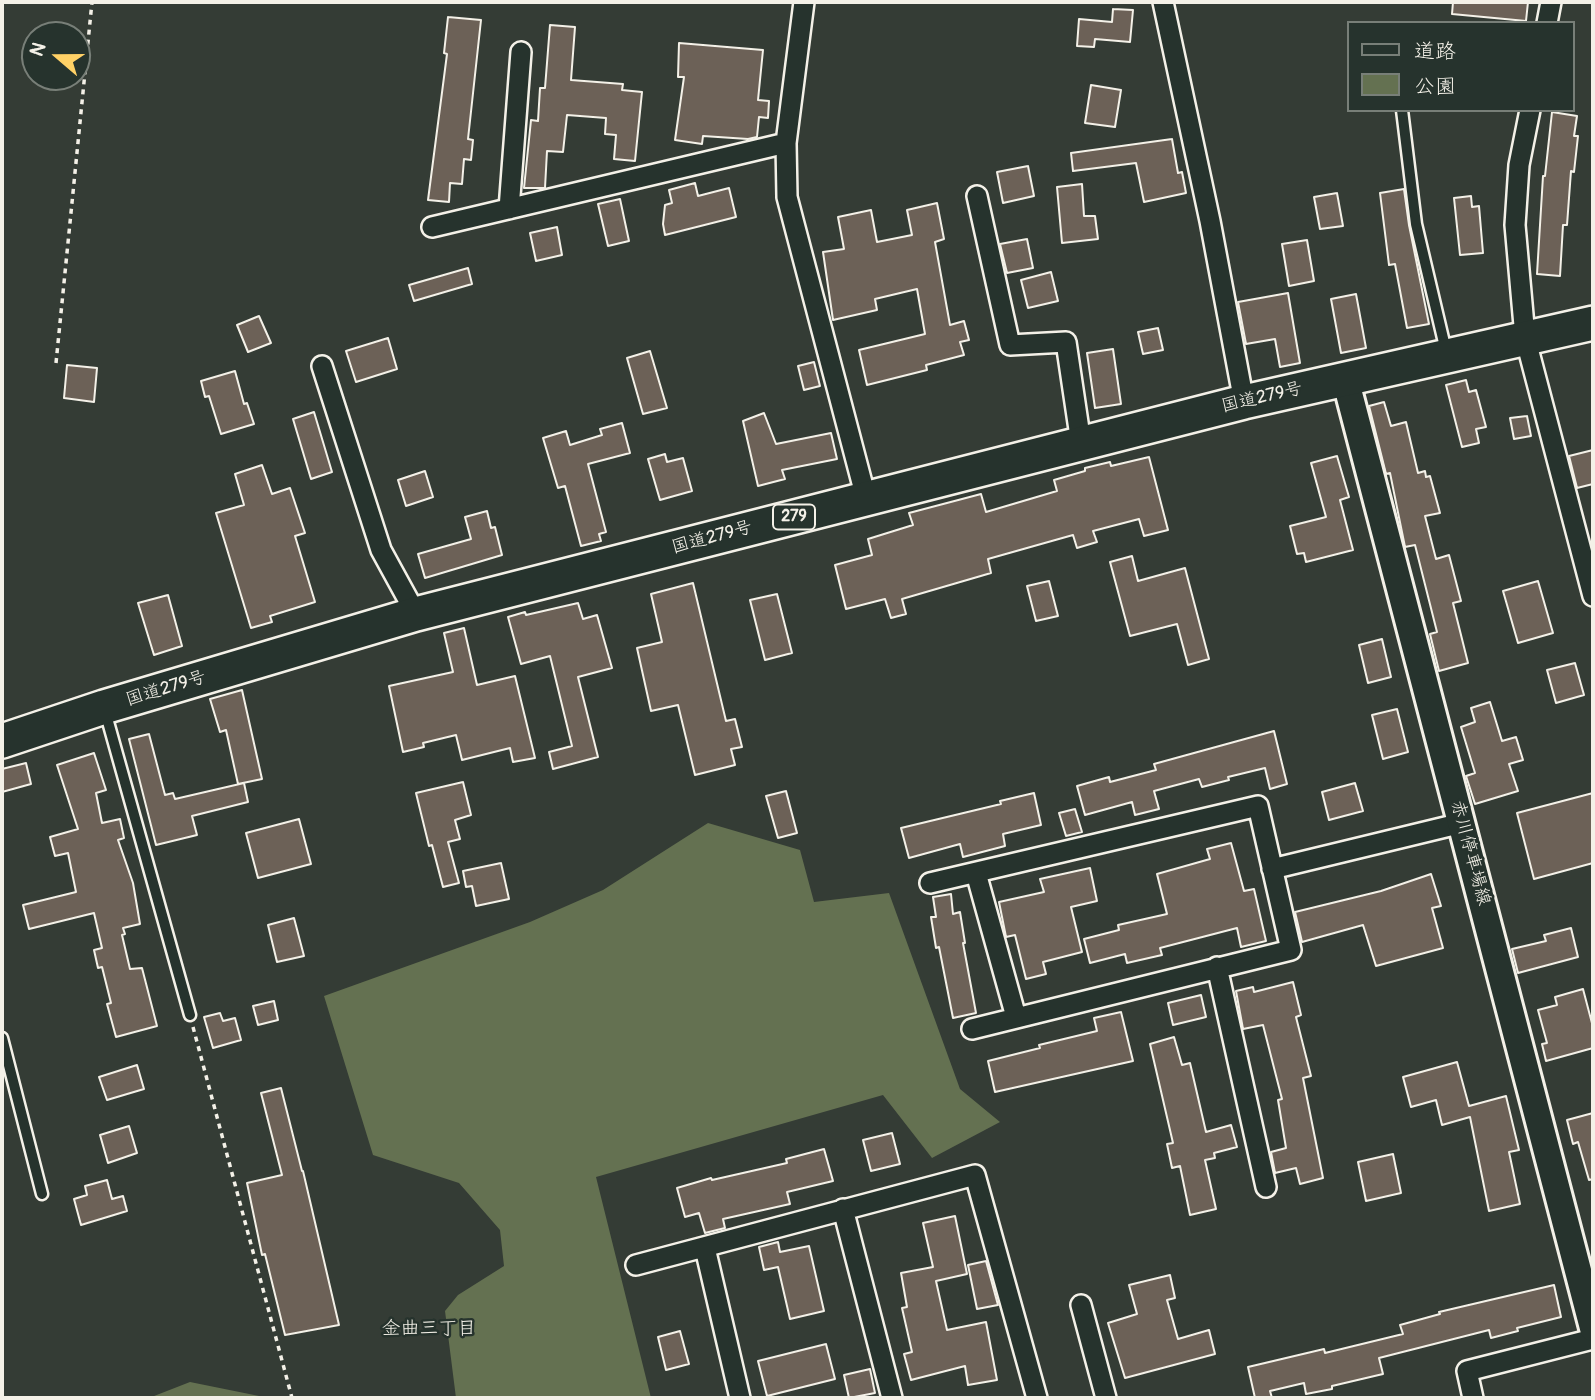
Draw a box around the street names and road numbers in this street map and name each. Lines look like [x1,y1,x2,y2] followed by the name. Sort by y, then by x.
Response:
[1219,378,1305,418] street label: 国道279号
[773,504,815,530] road number: 279
[669,517,755,559] street label: 国道279号
[123,667,209,711] street label: 国道279号
[1446,798,1494,908] street label: 赤川停車場線

